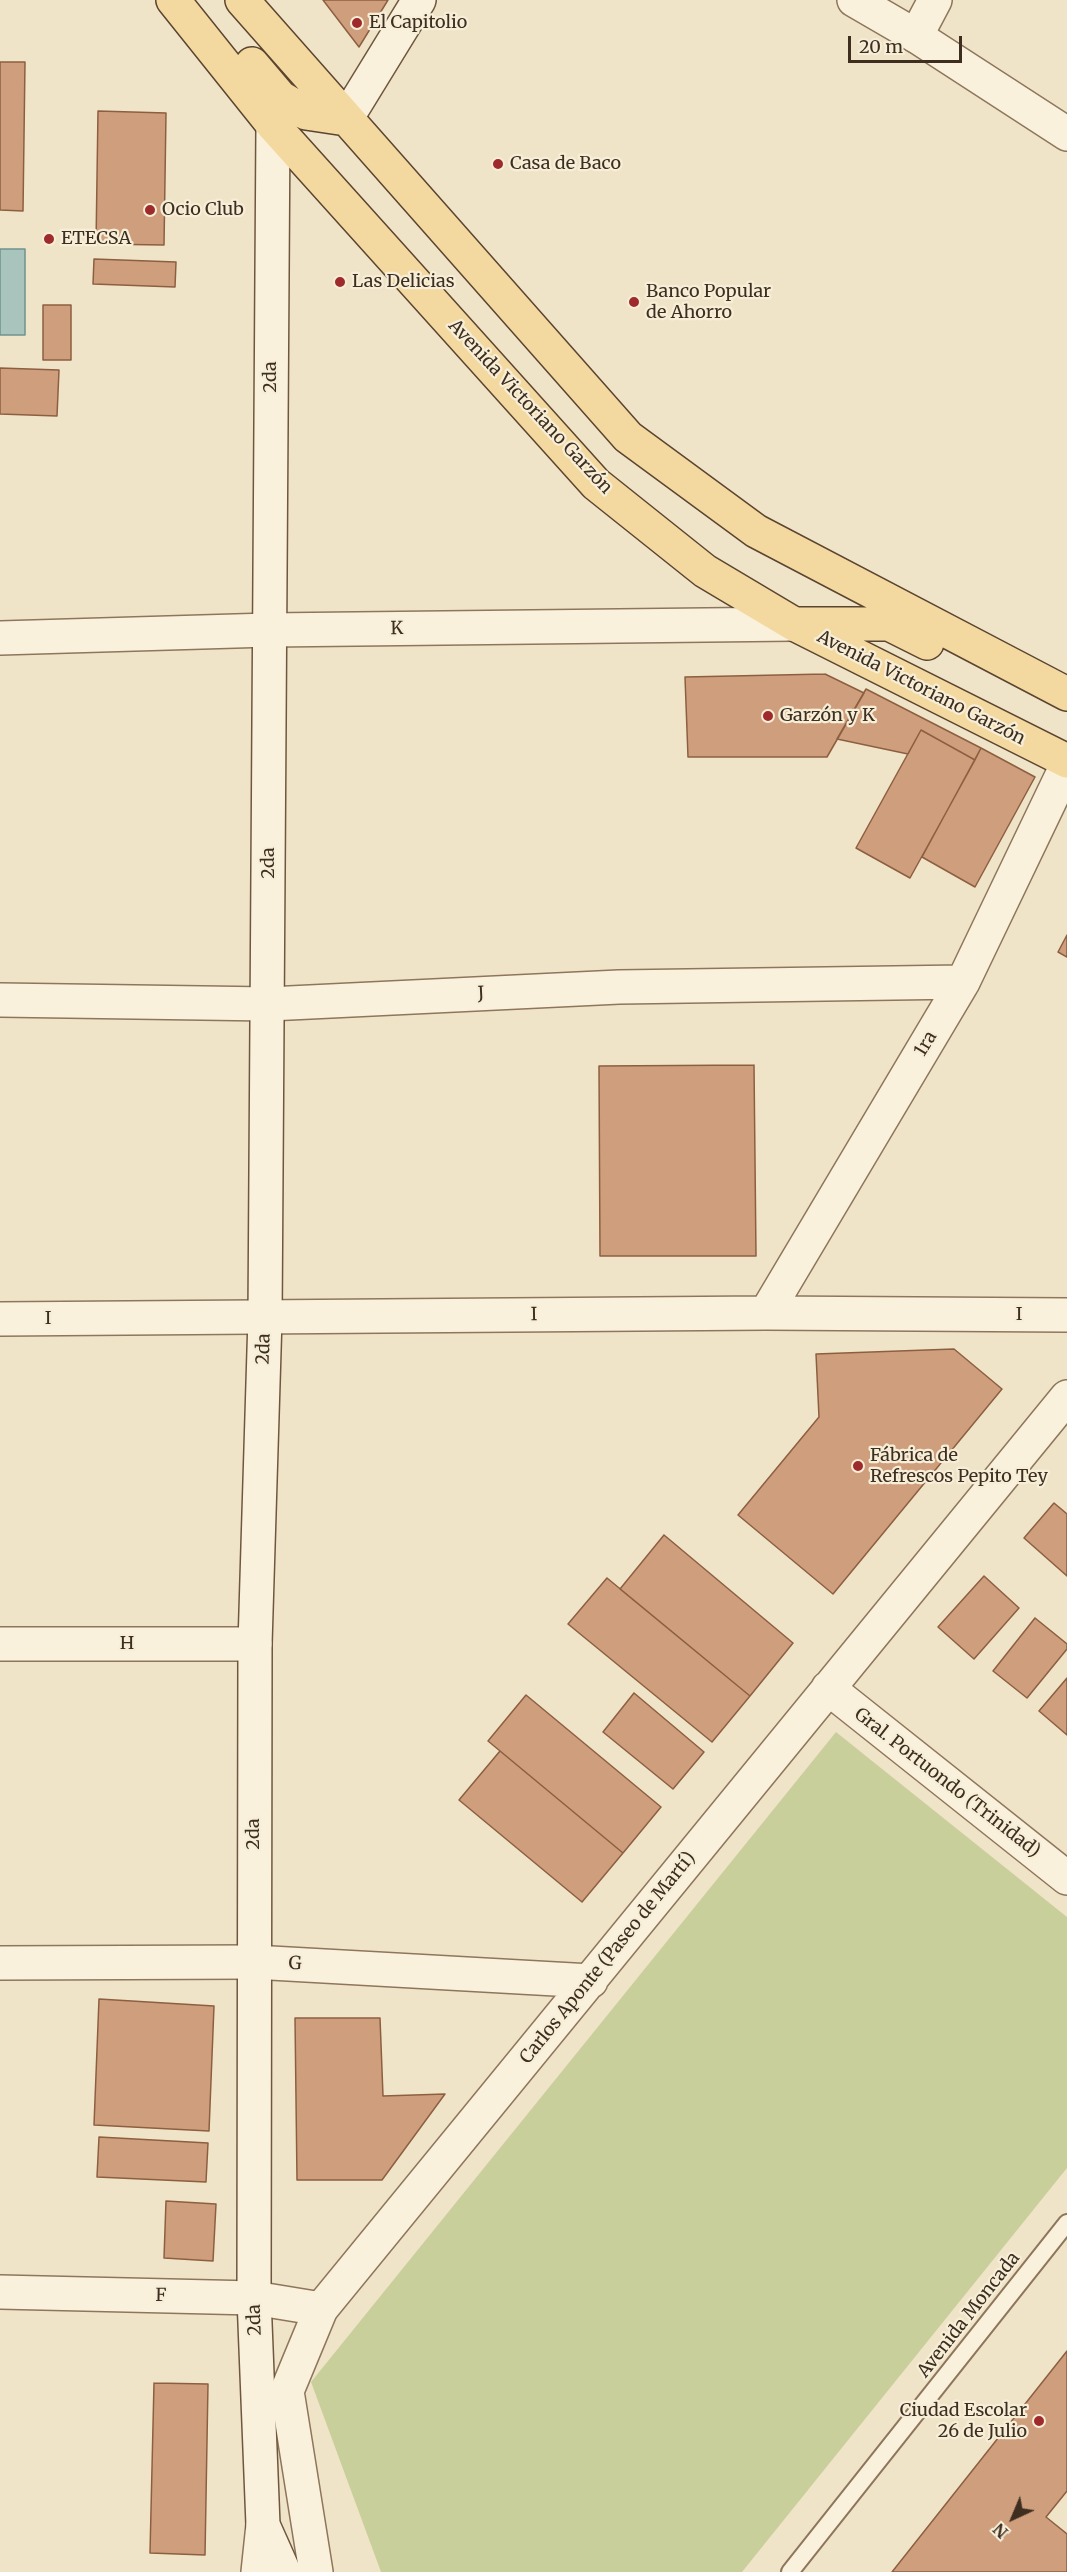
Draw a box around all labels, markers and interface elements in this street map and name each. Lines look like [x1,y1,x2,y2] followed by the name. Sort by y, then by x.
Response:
[369,12,467,34] place label: El Capitolio
[350,16,364,30] marker: El Capitolio
[851,24,965,62] scale bar
[859,35,903,58] text: 20 m
[510,153,621,175] place label: Casa de Baco
[491,157,505,171] marker: Casa de Baco
[162,199,244,221] place label: Ocio Club
[143,203,157,217] marker: Ocio Club
[61,228,131,250] place label: ETECSA
[42,232,56,246] marker: ETECSA
[352,271,455,293] place label: Las Delicias
[333,275,347,289] marker: Las Delicias
[646,281,771,324] place label: Banco Popular de Ahorro
[627,295,641,309] marker: Banco Popular de Ahorro
[443,315,617,499] street label: Avenida Victoriano Garzón
[260,361,282,393] street label: 2da
[390,618,404,640] street label: K
[813,626,1029,750] street label: Avenida Victoriano Garzón
[780,705,875,727] place label: Garzón y K
[761,709,775,723] marker: Garzón y K
[258,847,280,879] street label: 2da
[477,983,485,1005] street label: J
[910,1027,942,1061] street label: 1ra
[530,1304,538,1326] street label: I
[1016,1304,1022,1326] street label: I
[45,1308,51,1330] street label: I
[253,1333,275,1365] street label: 2da
[870,1445,1048,1488] place label: Fábrica de Refrescos Pepito Tey
[851,1459,865,1473] marker: Fábrica de Refrescos Pepito Tey
[120,1633,134,1655] street label: H
[850,1704,1044,1862] street label: Gral. Portuondo (Trinidad)
[243,1818,265,1850] street label: 2da
[516,1848,700,2068] street label: Carlos Aponte (Paseo de Martí)
[288,1953,302,1975] street label: G
[913,2248,1025,2382] street label: Avenida Moncada
[155,2285,167,2307] street label: F
[244,2304,266,2336] street label: 2da
[900,2400,1027,2442] place label: Ciudad Escolar 26 de Julio
[1032,2414,1046,2428] marker: Ciudad Escolar 26 de Julio
[983,2488,1043,2548] north arrow
[989,2519,1012,2543] text: N

